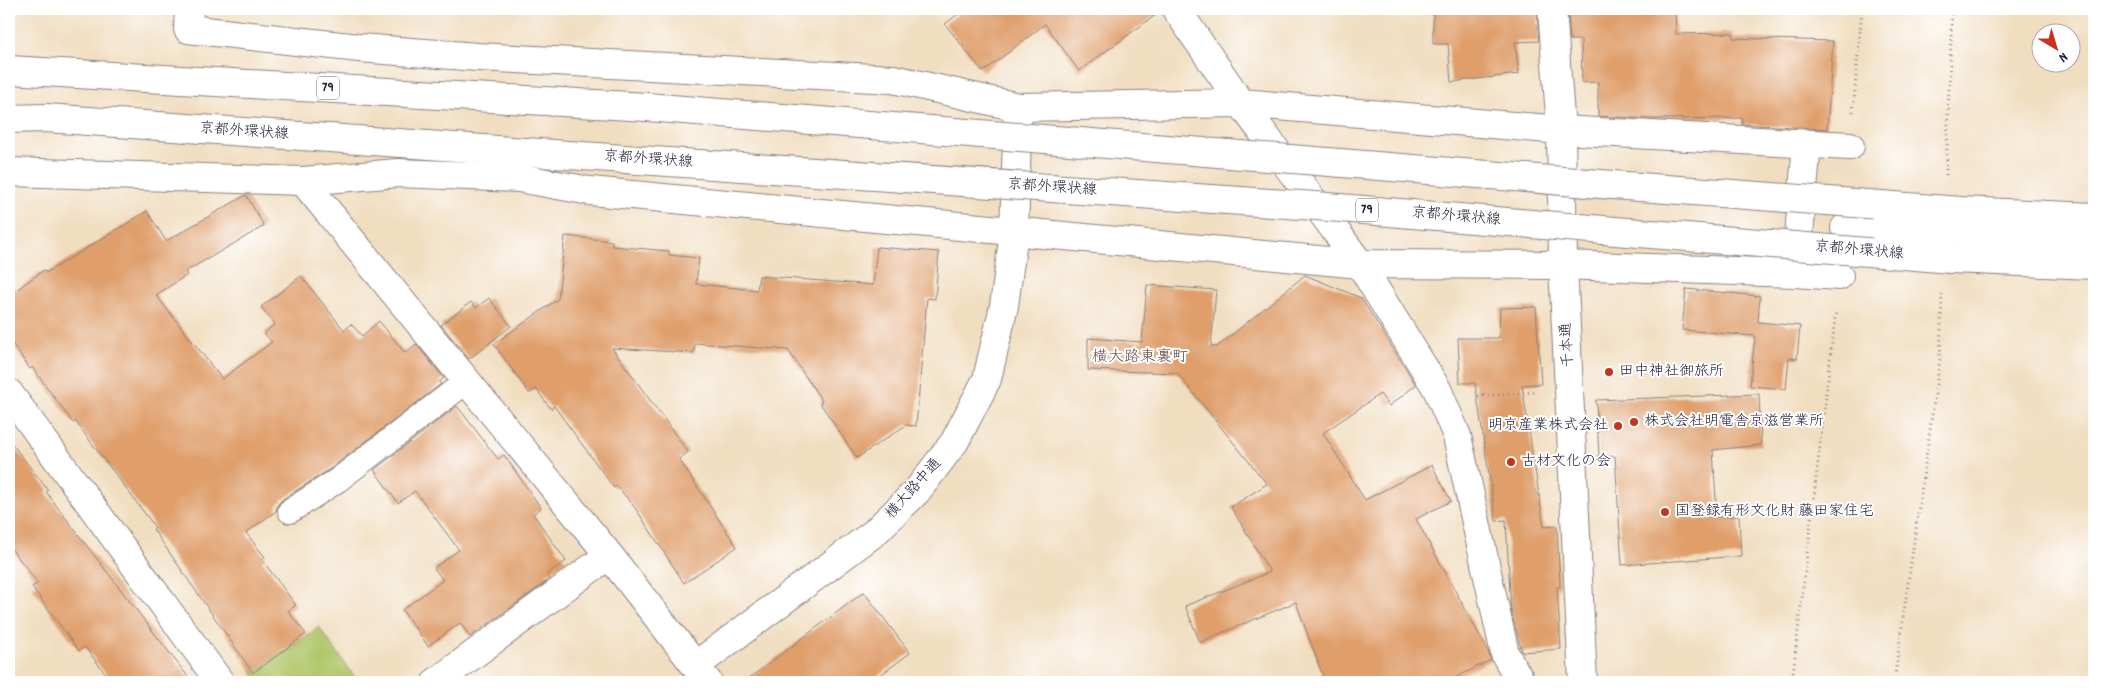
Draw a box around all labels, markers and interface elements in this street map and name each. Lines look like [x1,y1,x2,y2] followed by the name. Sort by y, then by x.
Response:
[2030,22,2080,72] north arrow
[2054,47,2072,67] text: N
[317,76,339,100] road number: 79
[198,118,290,146] street label: 京都外環状線
[602,146,694,174] street label: 京都外環状線
[1006,174,1098,202] street label: 京都外環状線
[1356,198,1378,222] road number: 79
[1410,202,1502,232] street label: 京都外環状線
[1813,236,1905,266] street label: 京都外環状線
[1556,322,1580,368] street label: 千本通
[1092,346,1188,369] district label: 横大路東裏町
[1619,361,1724,383] place label: 田中神社御旅所
[1603,366,1615,378] marker: 田中神社御旅所
[1644,411,1824,433] place label: 株式会社明電舎京滋営業所
[1488,415,1608,437] place label: 明京産業株式会社
[1628,416,1640,428] marker: 株式会社明電舎京滋営業所
[1612,420,1624,432] marker: 明京産業株式会社
[1521,451,1611,473] place label: 古材文化の会
[881,454,947,524] street label: 横大路中通
[1505,456,1517,468] marker: 古材文化の会
[1675,501,1873,523] place label: 国登録有形文化財 藤田家住宅
[1659,506,1671,518] marker: 国登録有形文化財 藤田家住宅

